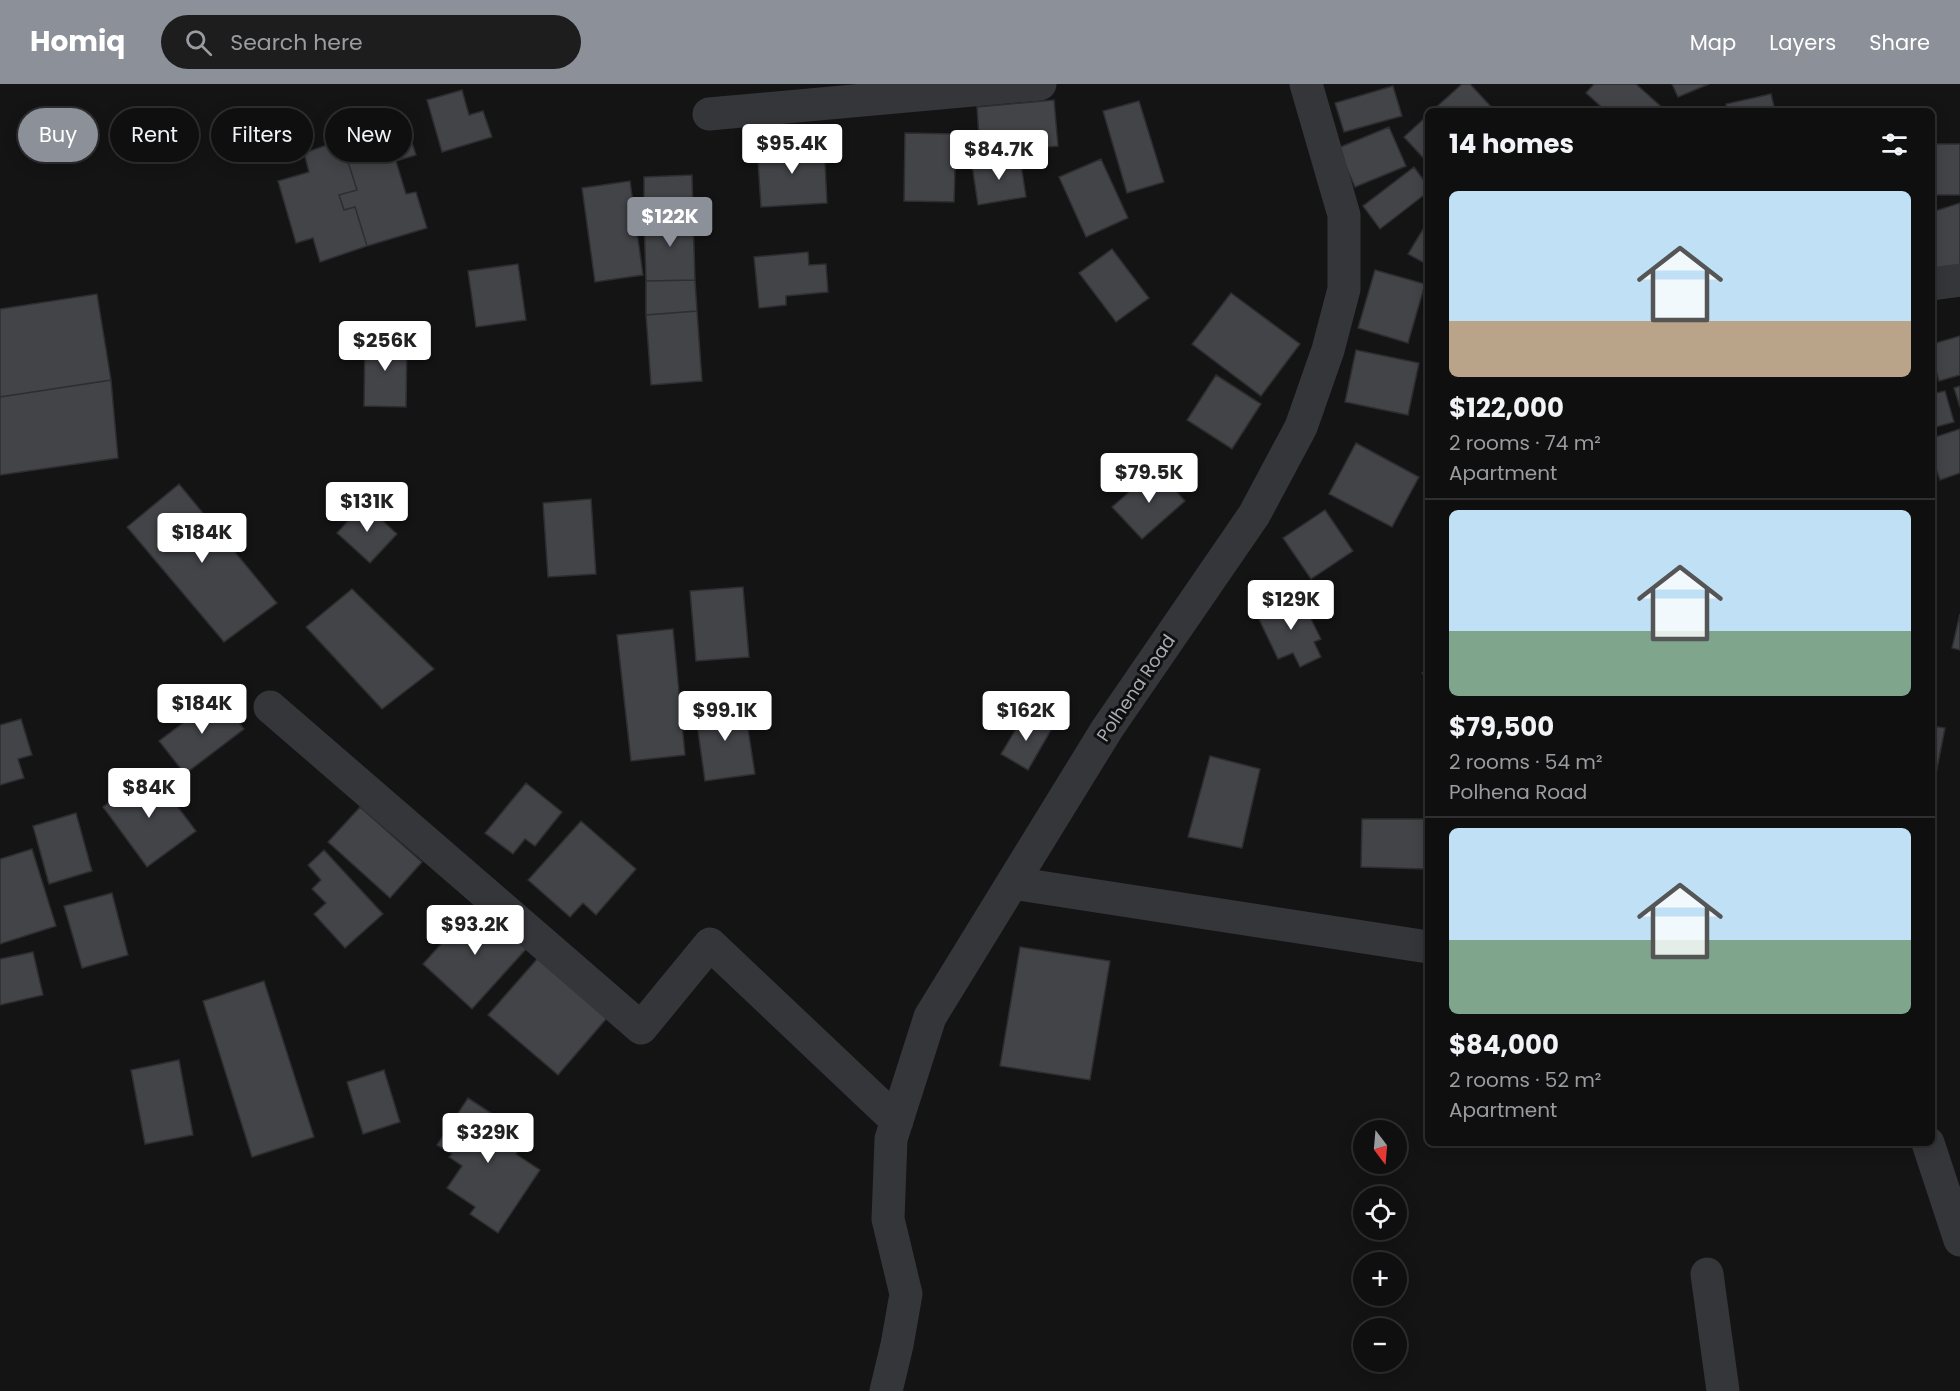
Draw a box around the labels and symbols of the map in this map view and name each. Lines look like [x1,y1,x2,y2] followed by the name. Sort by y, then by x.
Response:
[743,124,841,175] pin: $95.4K
[950,130,1048,181] pin: $84.7K
[628,197,712,248] pin: $122K
[343,321,427,372] pin: $256K
[1100,453,1198,504] pin: $79.5K
[325,482,409,533] pin: $131K
[160,513,244,564] pin: $184K
[1249,580,1333,631] pin: $129K
[1090,629,1181,746] street label: Polhena Road
[160,684,244,735] pin: $184K
[676,691,774,742] pin: $99.1K
[984,691,1068,742] pin: $162K
[113,768,185,819] pin: $84K
[426,905,524,956] pin: $93.2K
[446,1113,530,1164] pin: $329K
[1353,1120,1407,1174] north arrow

